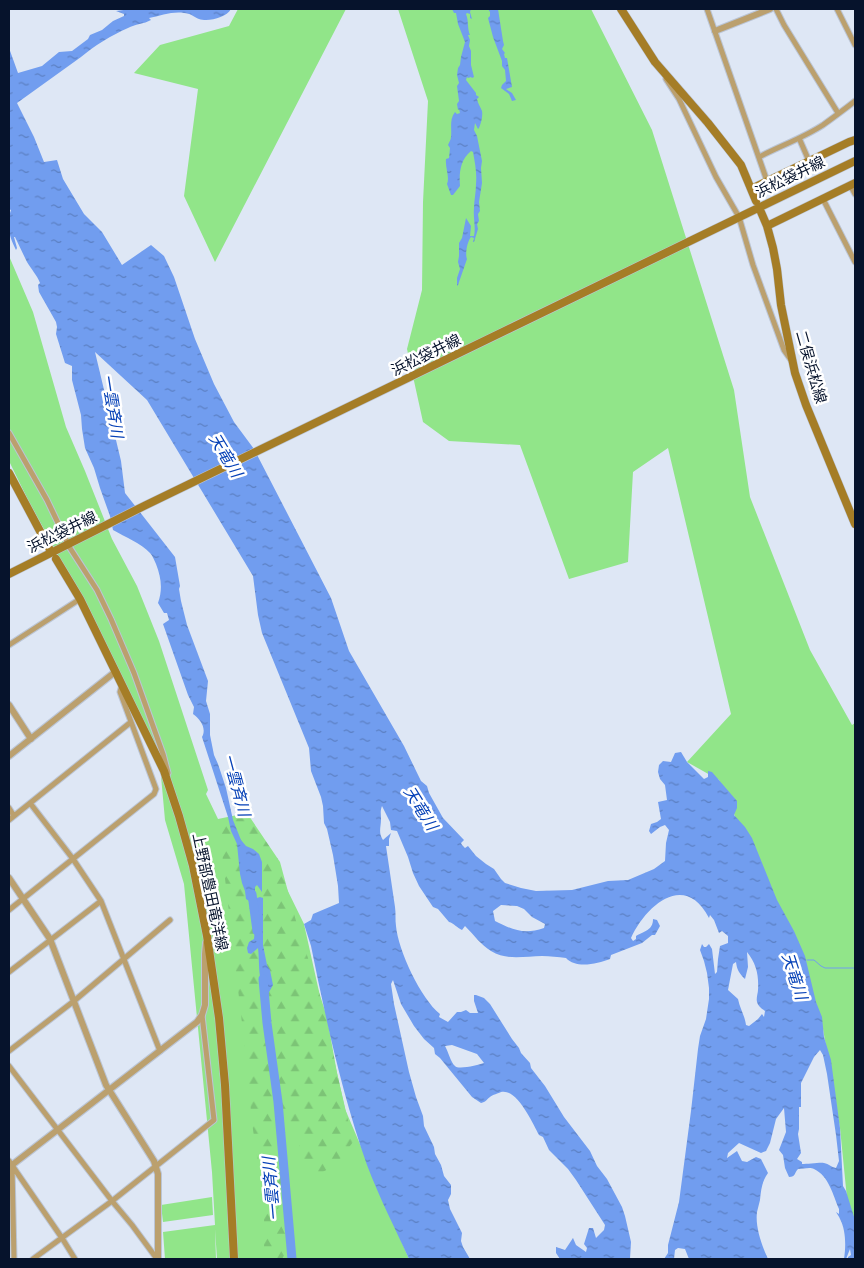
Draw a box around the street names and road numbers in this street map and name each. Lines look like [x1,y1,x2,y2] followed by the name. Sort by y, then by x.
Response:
[752,152,828,202] street label: 浜松袋井線
[792,328,831,406] street label: 二俣浜松線
[388,330,464,380] street label: 浜松袋井線
[24,507,100,557] street label: 浜松袋井線
[189,831,232,953] street label: 上野部豊田竜洋線

